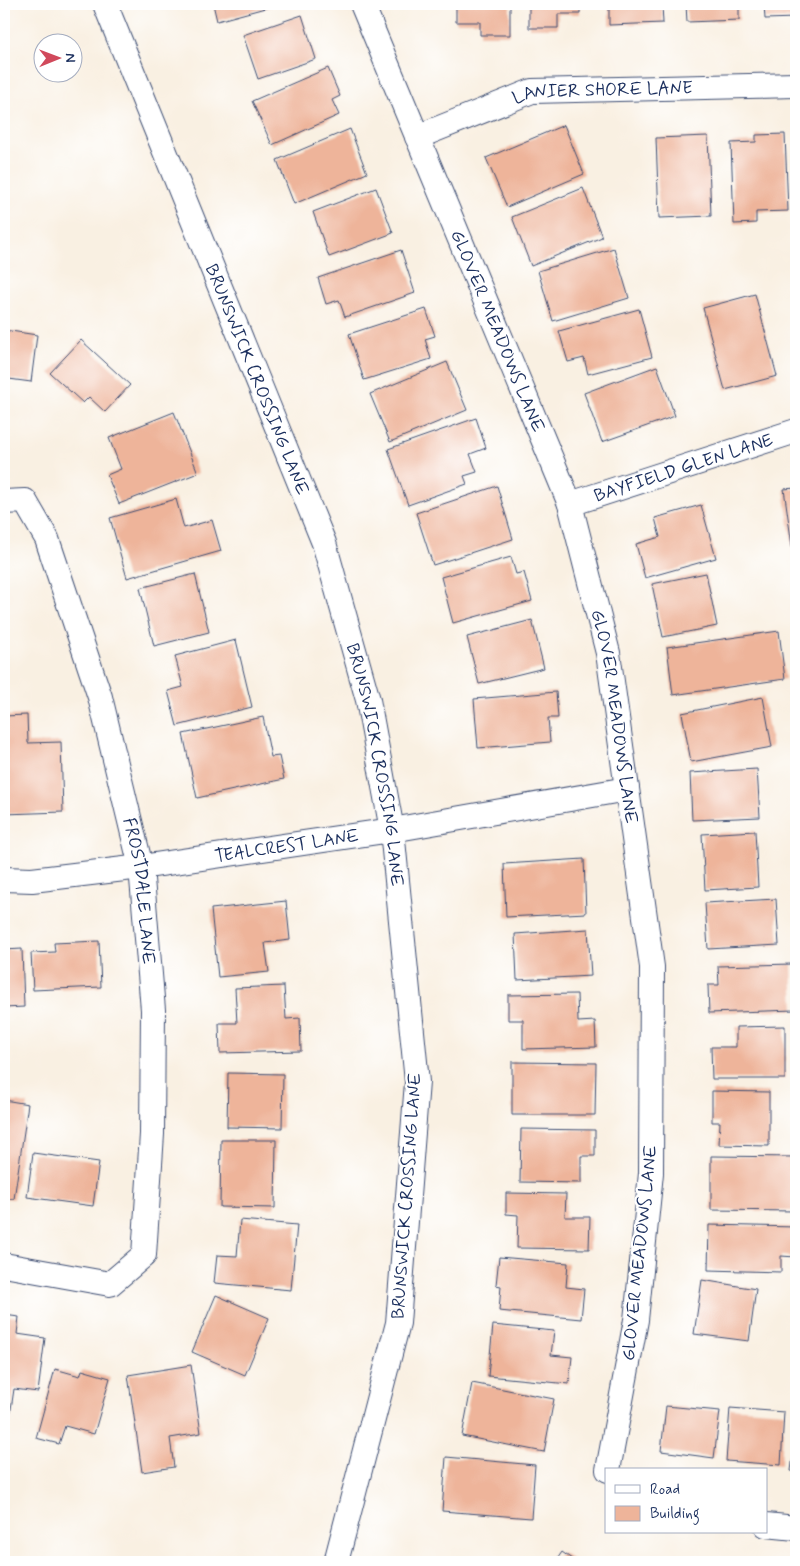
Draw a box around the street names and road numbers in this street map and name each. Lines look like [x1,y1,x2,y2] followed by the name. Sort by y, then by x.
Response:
[509,76,693,111] street label: LANIER SHORE LANE
[444,227,550,436] street label: GLOVER MEADOWS LANE
[199,261,314,499] street label: BRUNSWICK CROSSING LANE
[591,428,776,508] street label: BAYFIELD GLEN LANE
[584,607,643,825] street label: GLOVER MEADOWS LANE
[340,641,409,888] street label: BRUNSWICK CROSSING LANE
[117,815,160,966] street label: FROSTDALE LANE
[213,824,361,869] street label: TEALCREST LANE
[386,1072,428,1320] street label: BRUNSWICK CROSSING LANE
[617,1144,663,1362] street label: GLOVER MEADOWS LANE

